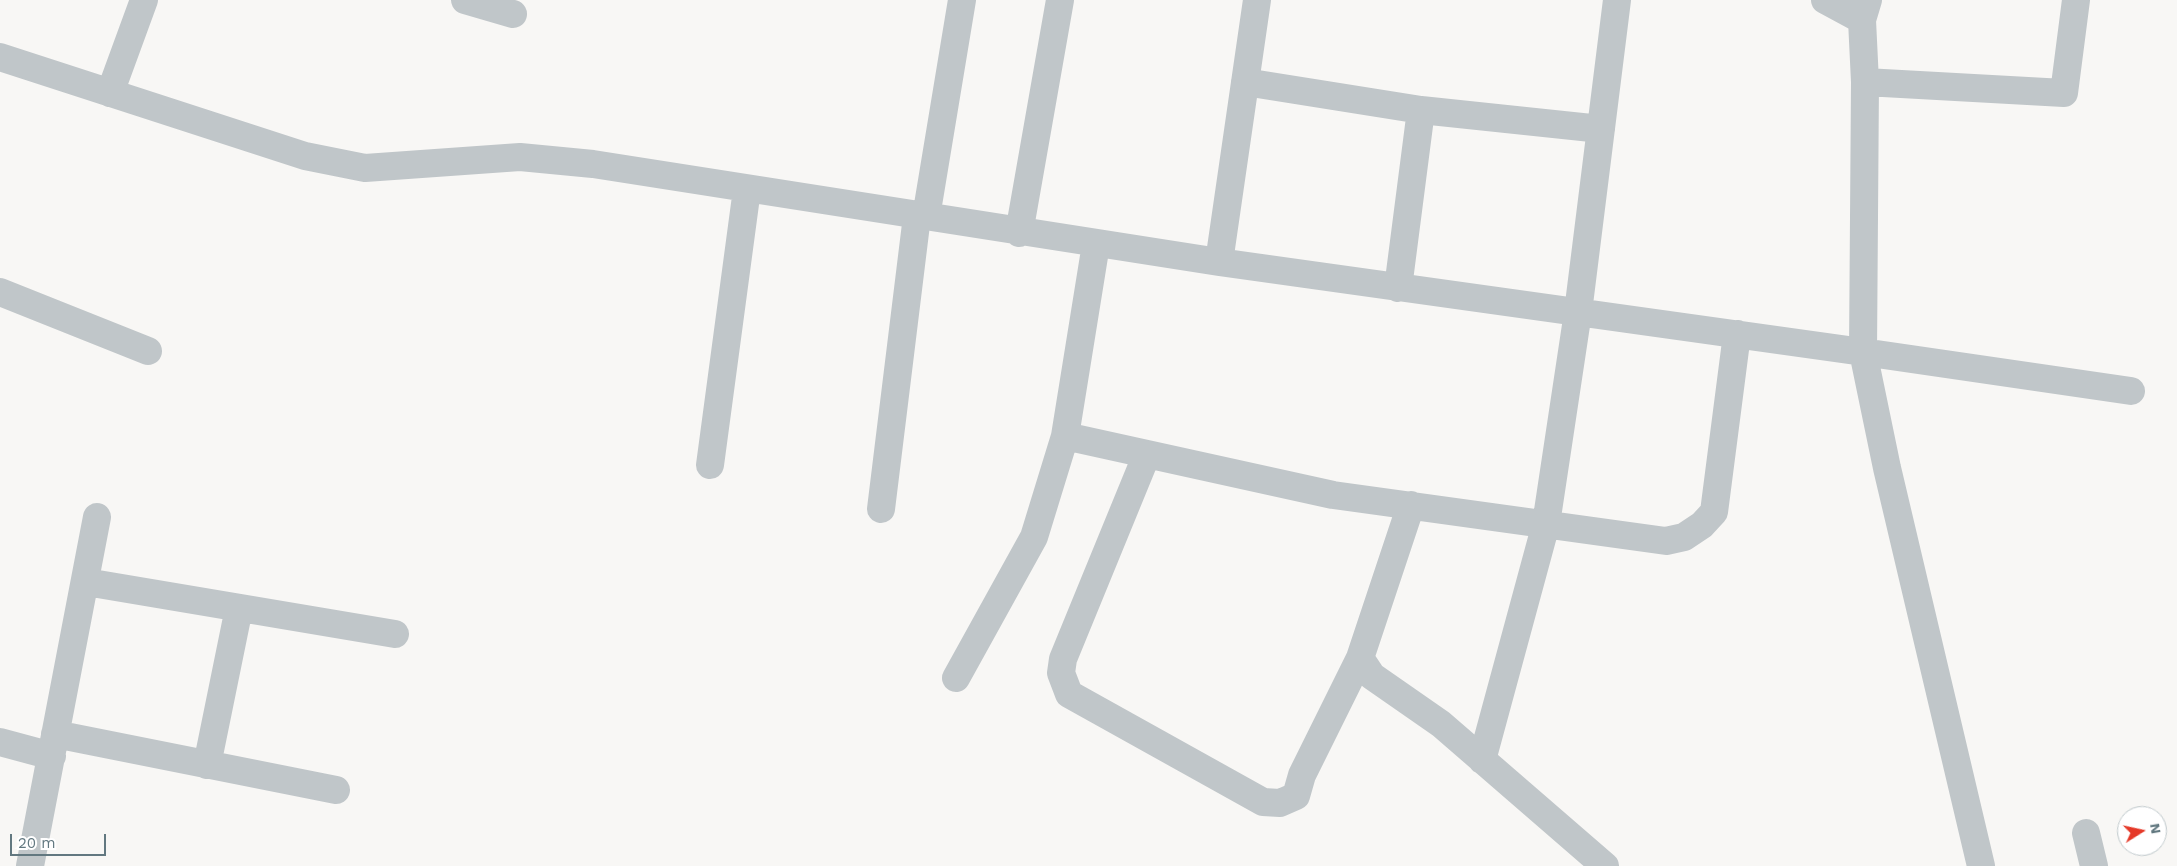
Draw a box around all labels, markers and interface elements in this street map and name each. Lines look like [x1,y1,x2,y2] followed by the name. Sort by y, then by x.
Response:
[2117,806,2167,856] north arrow
[2147,822,2165,835] text: N
[12,824,109,856] scale bar
[18,834,56,852] text: 20 m

